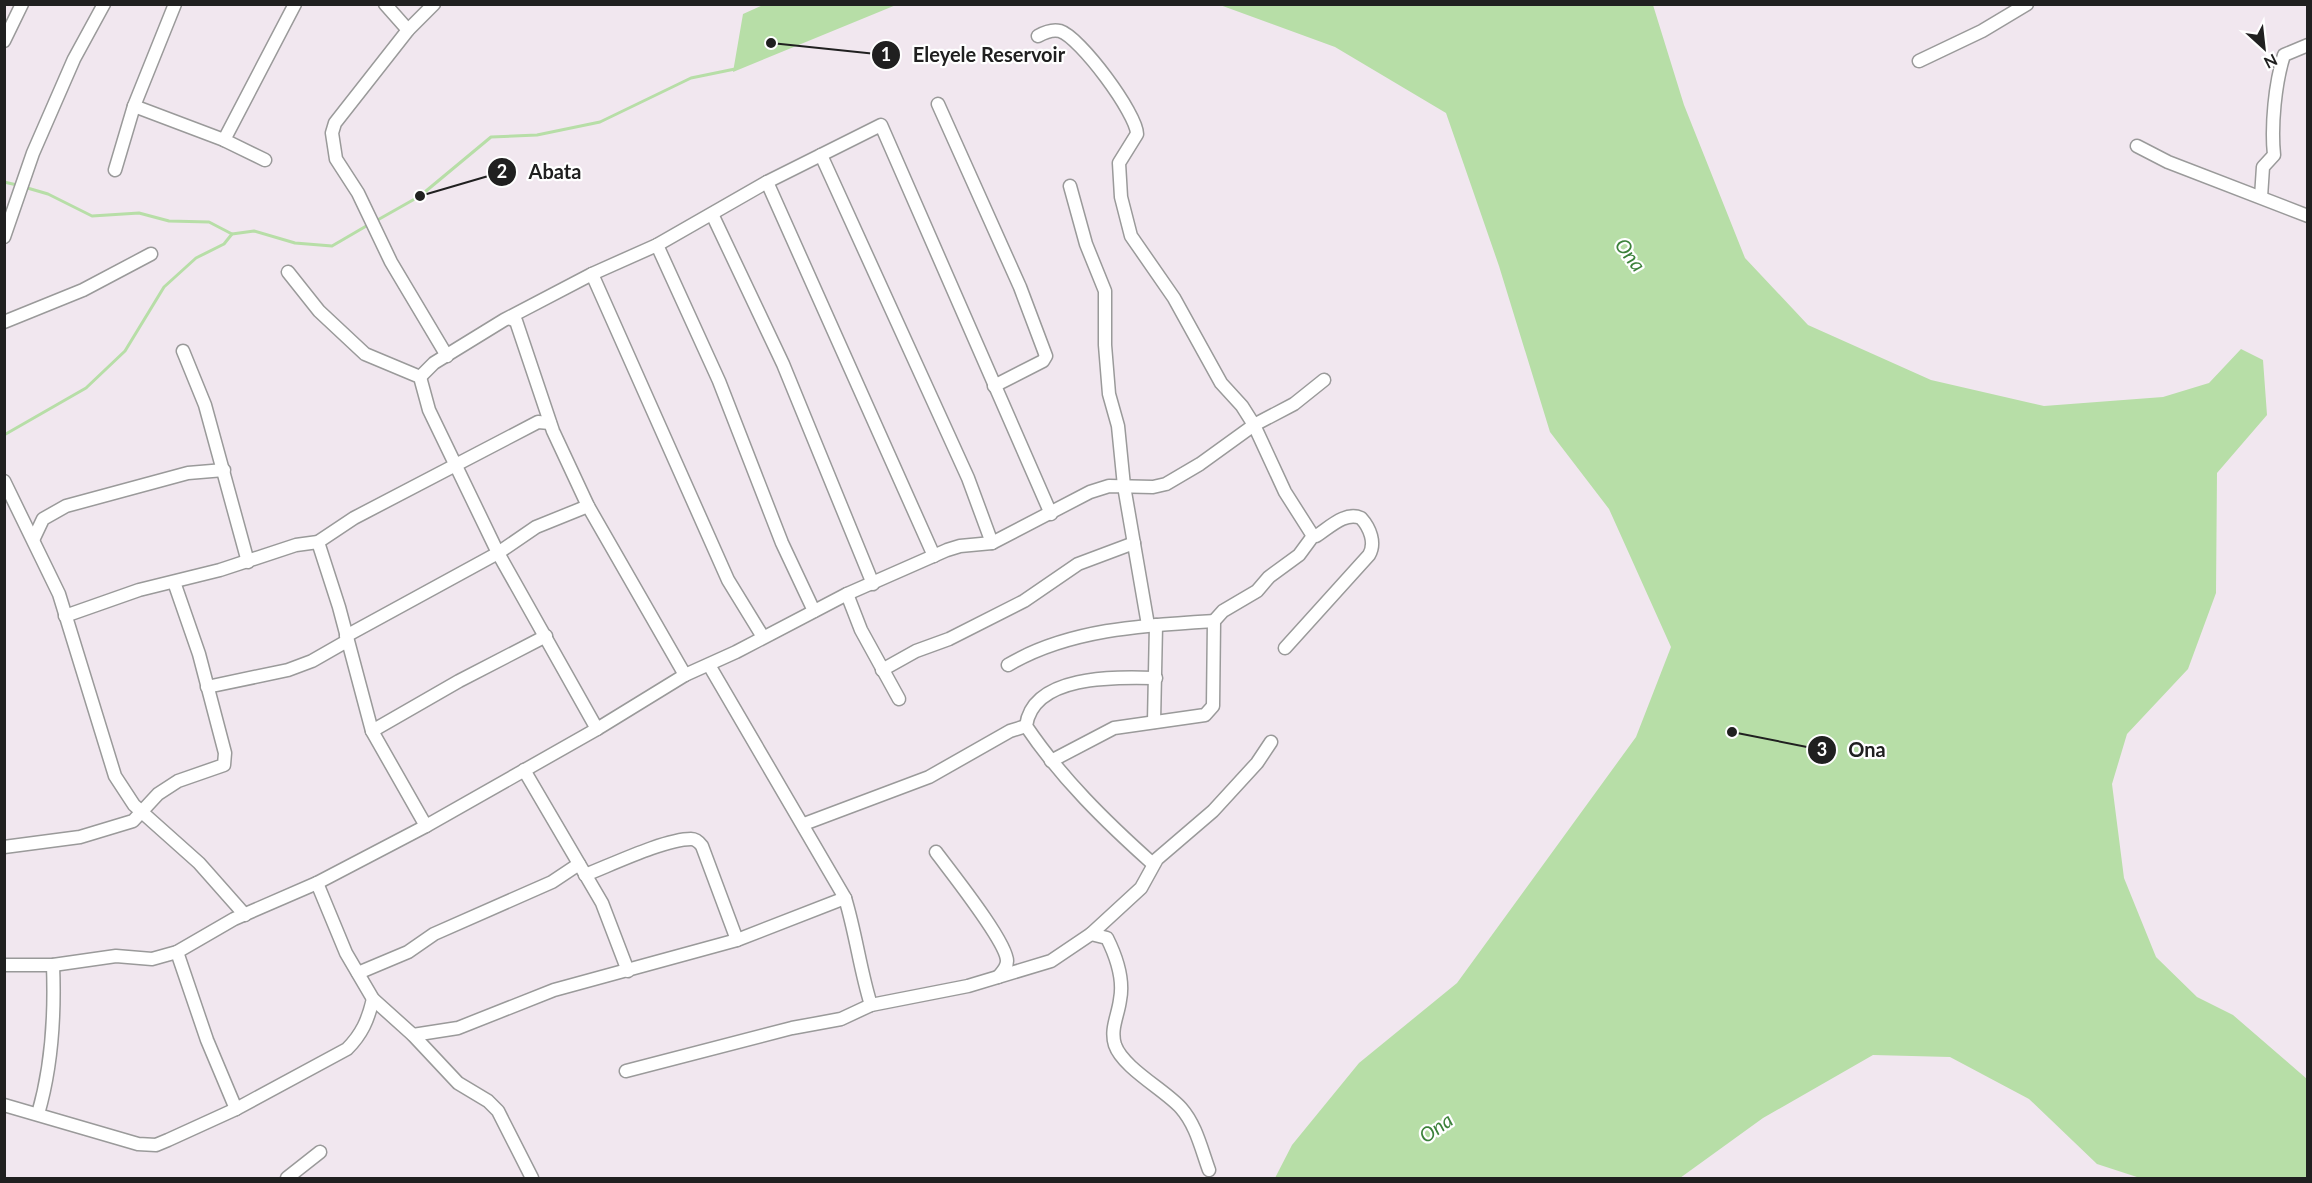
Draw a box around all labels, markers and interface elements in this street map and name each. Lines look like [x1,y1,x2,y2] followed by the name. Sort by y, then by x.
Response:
[2234,18,2294,78] north arrow
[871,36,1077,74] callout: Eleyele Reservoir
[913,42,1066,66] text: Eleyele Reservoir
[881,43,891,65] text: 1
[2261,51,2281,73] text: N
[487,153,594,191] callout: Abata
[528,159,581,183] text: Abata
[497,160,507,182] text: 2
[1611,233,1651,276] water label: Ona
[1807,731,1898,769] callout: Ona
[1848,737,1886,761] text: Ona
[1817,738,1827,760] text: 3
[1414,1107,1457,1147] water label: Ona

